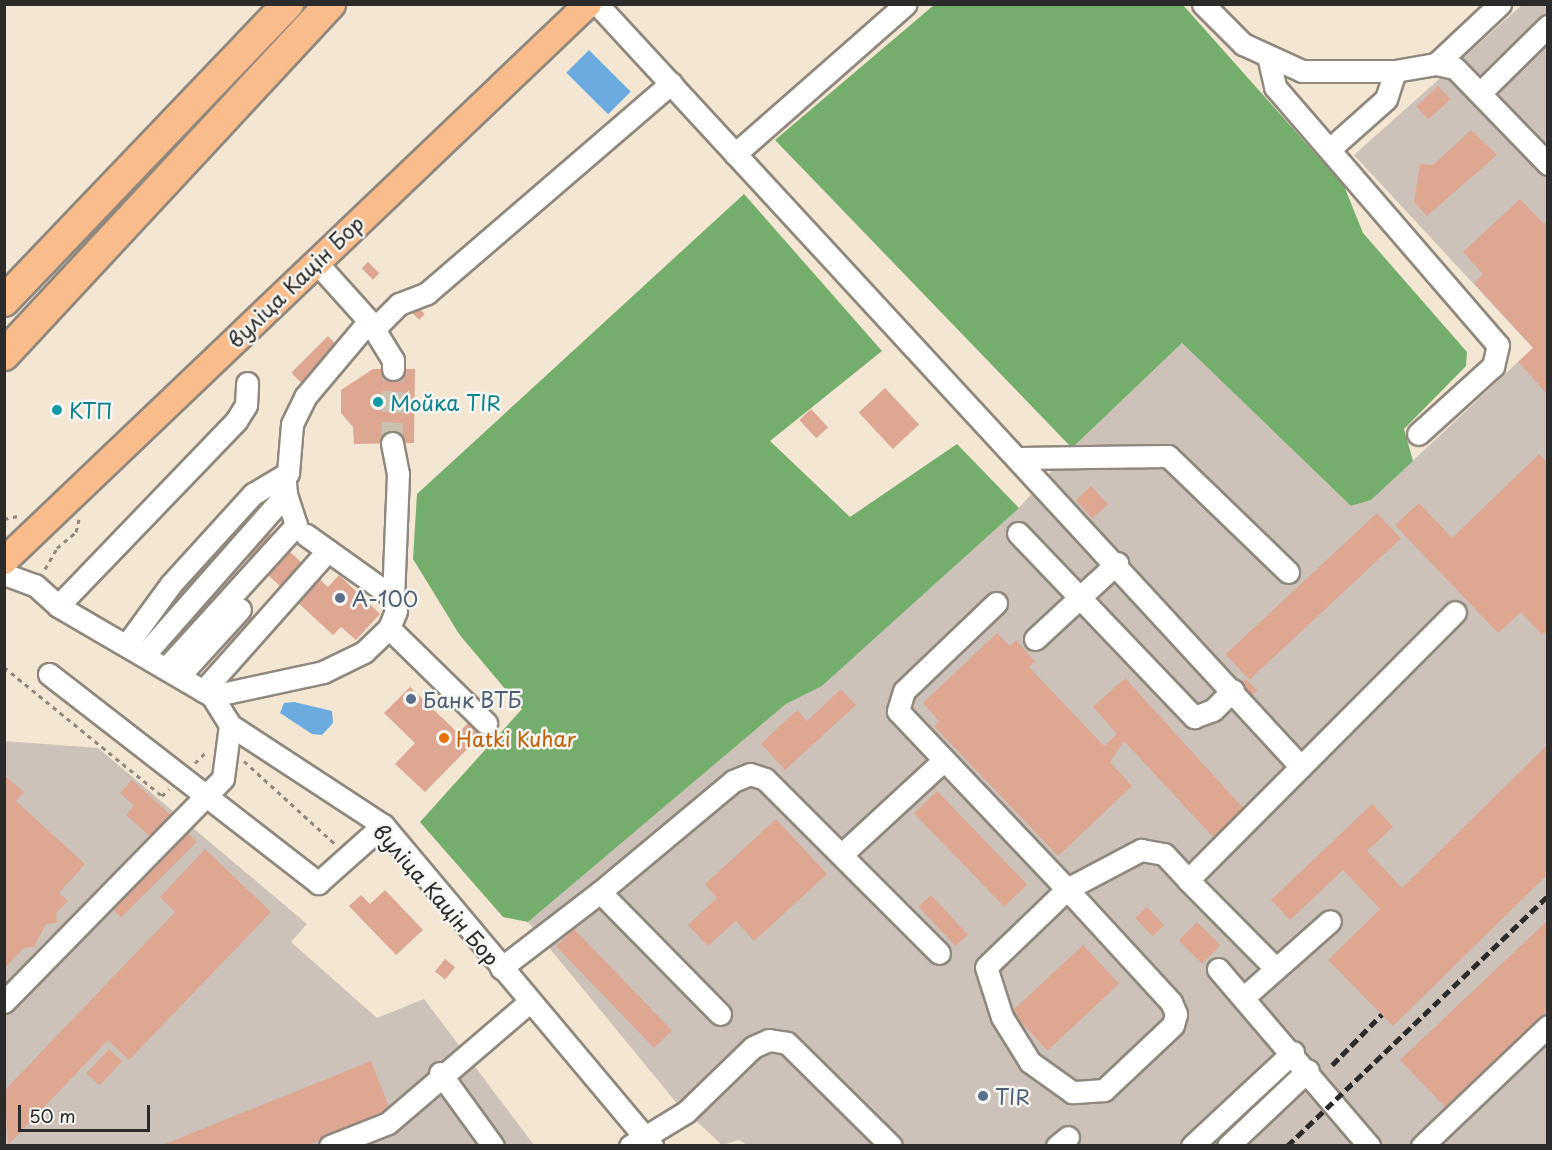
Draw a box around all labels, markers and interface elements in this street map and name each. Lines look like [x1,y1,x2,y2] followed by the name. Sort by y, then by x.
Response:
[222,210,368,352] street label: вуліца Кацін Бор
[390,389,501,415] place label: Мойка TIR
[371,395,385,409] marker: Мойка TIR
[69,397,113,423] place label: КТП
[50,403,64,417] marker: КТП
[352,585,418,611] place label: А-100
[333,591,347,605] marker: А-100
[423,686,523,712] place label: Банк ВТБ
[404,692,418,706] marker: Банк ВТБ
[456,725,578,751] place label: Hatki Kuhar
[437,731,451,745] marker: Hatki Kuhar
[369,818,505,970] street label: вуліца Кацін Бор
[995,1083,1030,1109] place label: TIR
[976,1089,990,1103] marker: TIR
[21,1093,153,1131] scale bar
[29,1102,76,1129] text: 50 m

